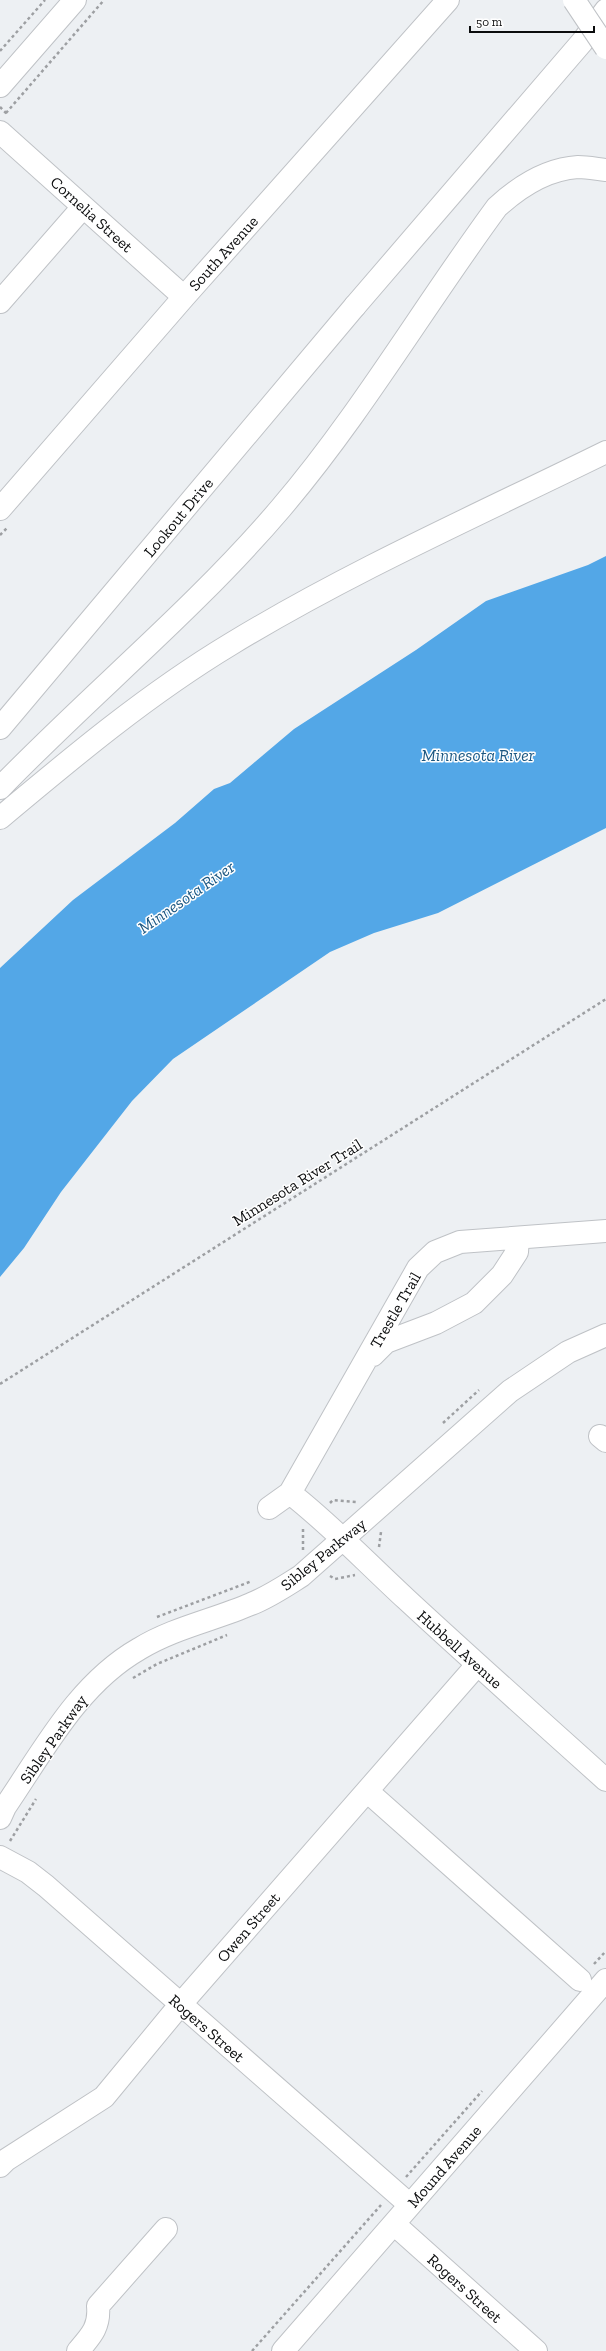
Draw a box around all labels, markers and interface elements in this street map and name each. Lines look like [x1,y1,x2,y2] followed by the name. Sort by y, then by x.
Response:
[470,8,594,34] scale bar
[476,15,503,29] text: 50 m
[47,172,137,256] street label: Cornelia Street
[185,212,262,295] street label: South Avenue
[140,474,217,561] street label: Lookout Drive
[422,745,535,765] water label: Minnesota River
[134,856,238,938] water label: Minnesota River
[229,1135,366,1230] street label: Minnesota River Trail
[366,1269,425,1352] street label: Trestle Trail
[277,1514,370,1595] street label: Sibley Parkway
[413,1606,506,1692] street label: Hubbell Avenue
[16,1691,91,1787] street label: Sibley Parkway
[213,1889,284,1966] street label: Owen Street
[165,1990,248,2066] street label: Rogers Street
[404,2121,485,2211] street label: Mound Avenue
[423,2250,506,2327] street label: Rogers Street

